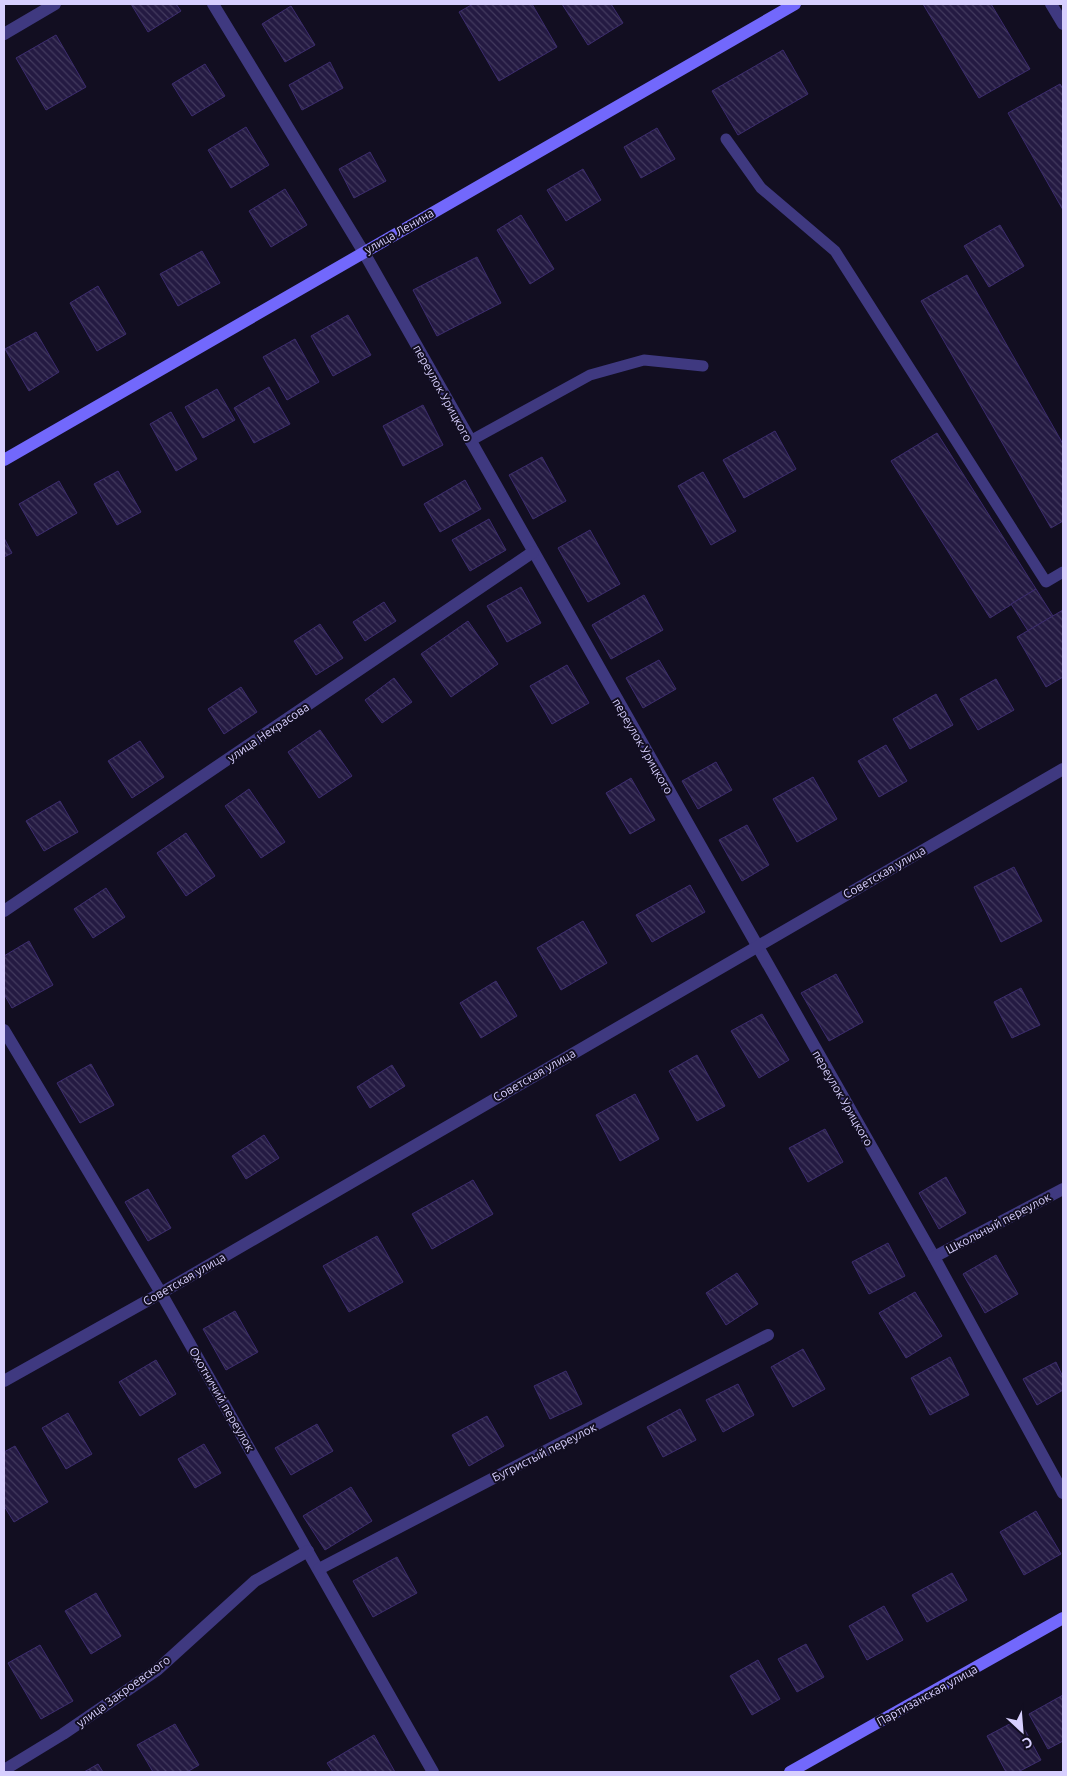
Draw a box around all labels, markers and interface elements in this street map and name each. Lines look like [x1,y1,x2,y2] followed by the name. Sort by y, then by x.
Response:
[362,206,436,256] street label: улица Ленина
[411,343,475,443] street label: переулок Урицкого
[610,696,676,796] street label: переулок Урицкого
[225,700,311,764] street label: улица Некрасова
[841,843,927,901] street label: Советская улица
[491,1046,577,1104] street label: Советская улица
[810,1048,876,1148] street label: переулок Урицкого
[943,1190,1053,1256] street label: Школьный переулок
[141,1250,227,1308] street label: Советская улица
[187,1345,257,1453] street label: Охотничий переулок
[490,1420,598,1484] street label: Бугристый переулок
[74,1653,172,1729] street label: улица Закроевского
[875,1662,979,1728] street label: Партизанская улица
[997,1706,1047,1756] north arrow
[1020,1734,1035,1752] text: С

